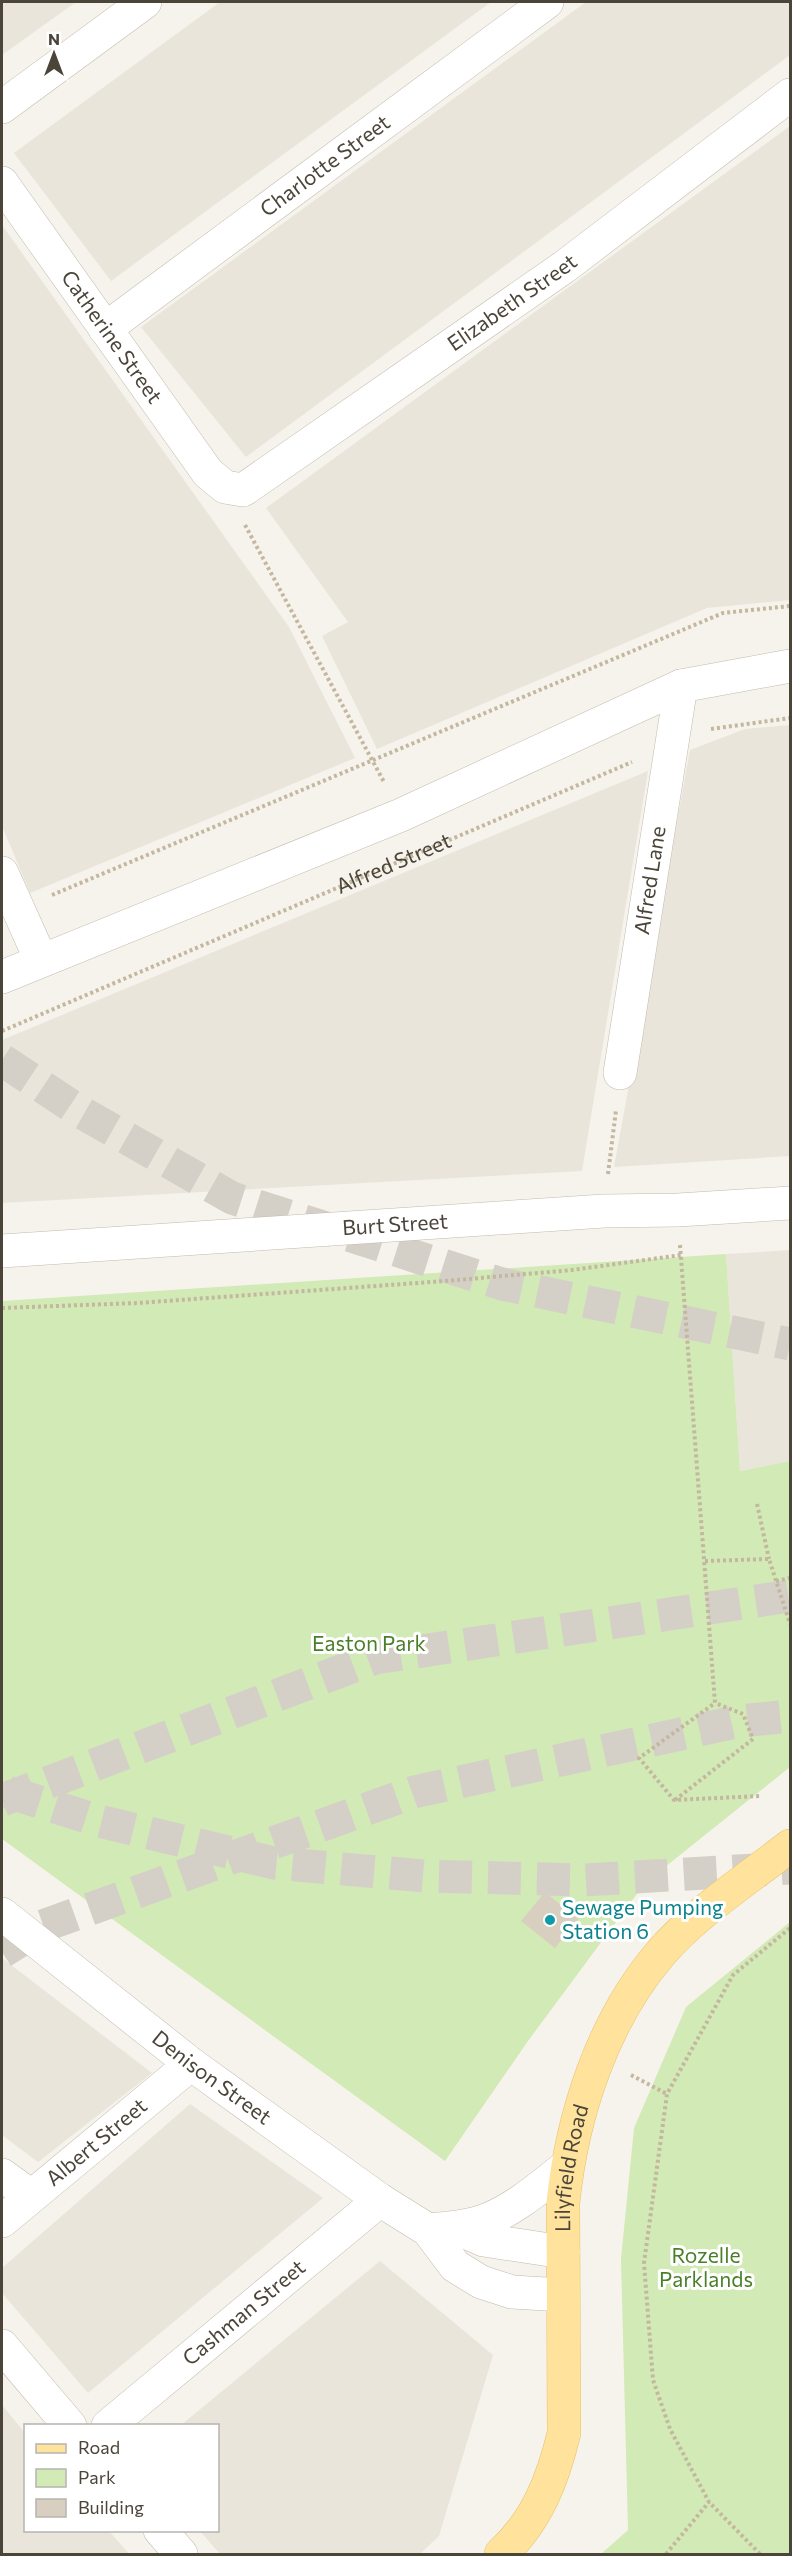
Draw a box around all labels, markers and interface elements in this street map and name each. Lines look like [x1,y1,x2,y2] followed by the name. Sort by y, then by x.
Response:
[24,24,84,84] north arrow
[48,29,60,48] text: N
[255,109,394,221] street label: Charlotte Street
[442,248,581,355] street label: Elizabeth Street
[57,265,168,408] street label: Catherine Street
[628,824,670,936] street label: Alfred Lane
[332,827,455,898] street label: Alfred Street
[341,1207,449,1239] street label: Burt Street
[312,1630,426,1655] park label: Easton Park
[562,1894,723,1943] place label: Sewage Pumping Station 6
[543,1913,557,1927] marker: Sewage Pumping Station 6
[148,2024,277,2129] street label: Denison Street
[40,2092,151,2190] street label: Albert Street
[549,2101,593,2232] street label: Lilyfield Road
[659,2242,753,2291] park label: Rozelle Parklands
[177,2254,310,2370] street label: Cashman Street
[24,2424,219,2532] legend
[78,2436,120,2458] text: Road
[78,2466,116,2488] text: Park
[78,2496,144,2518] text: Building

